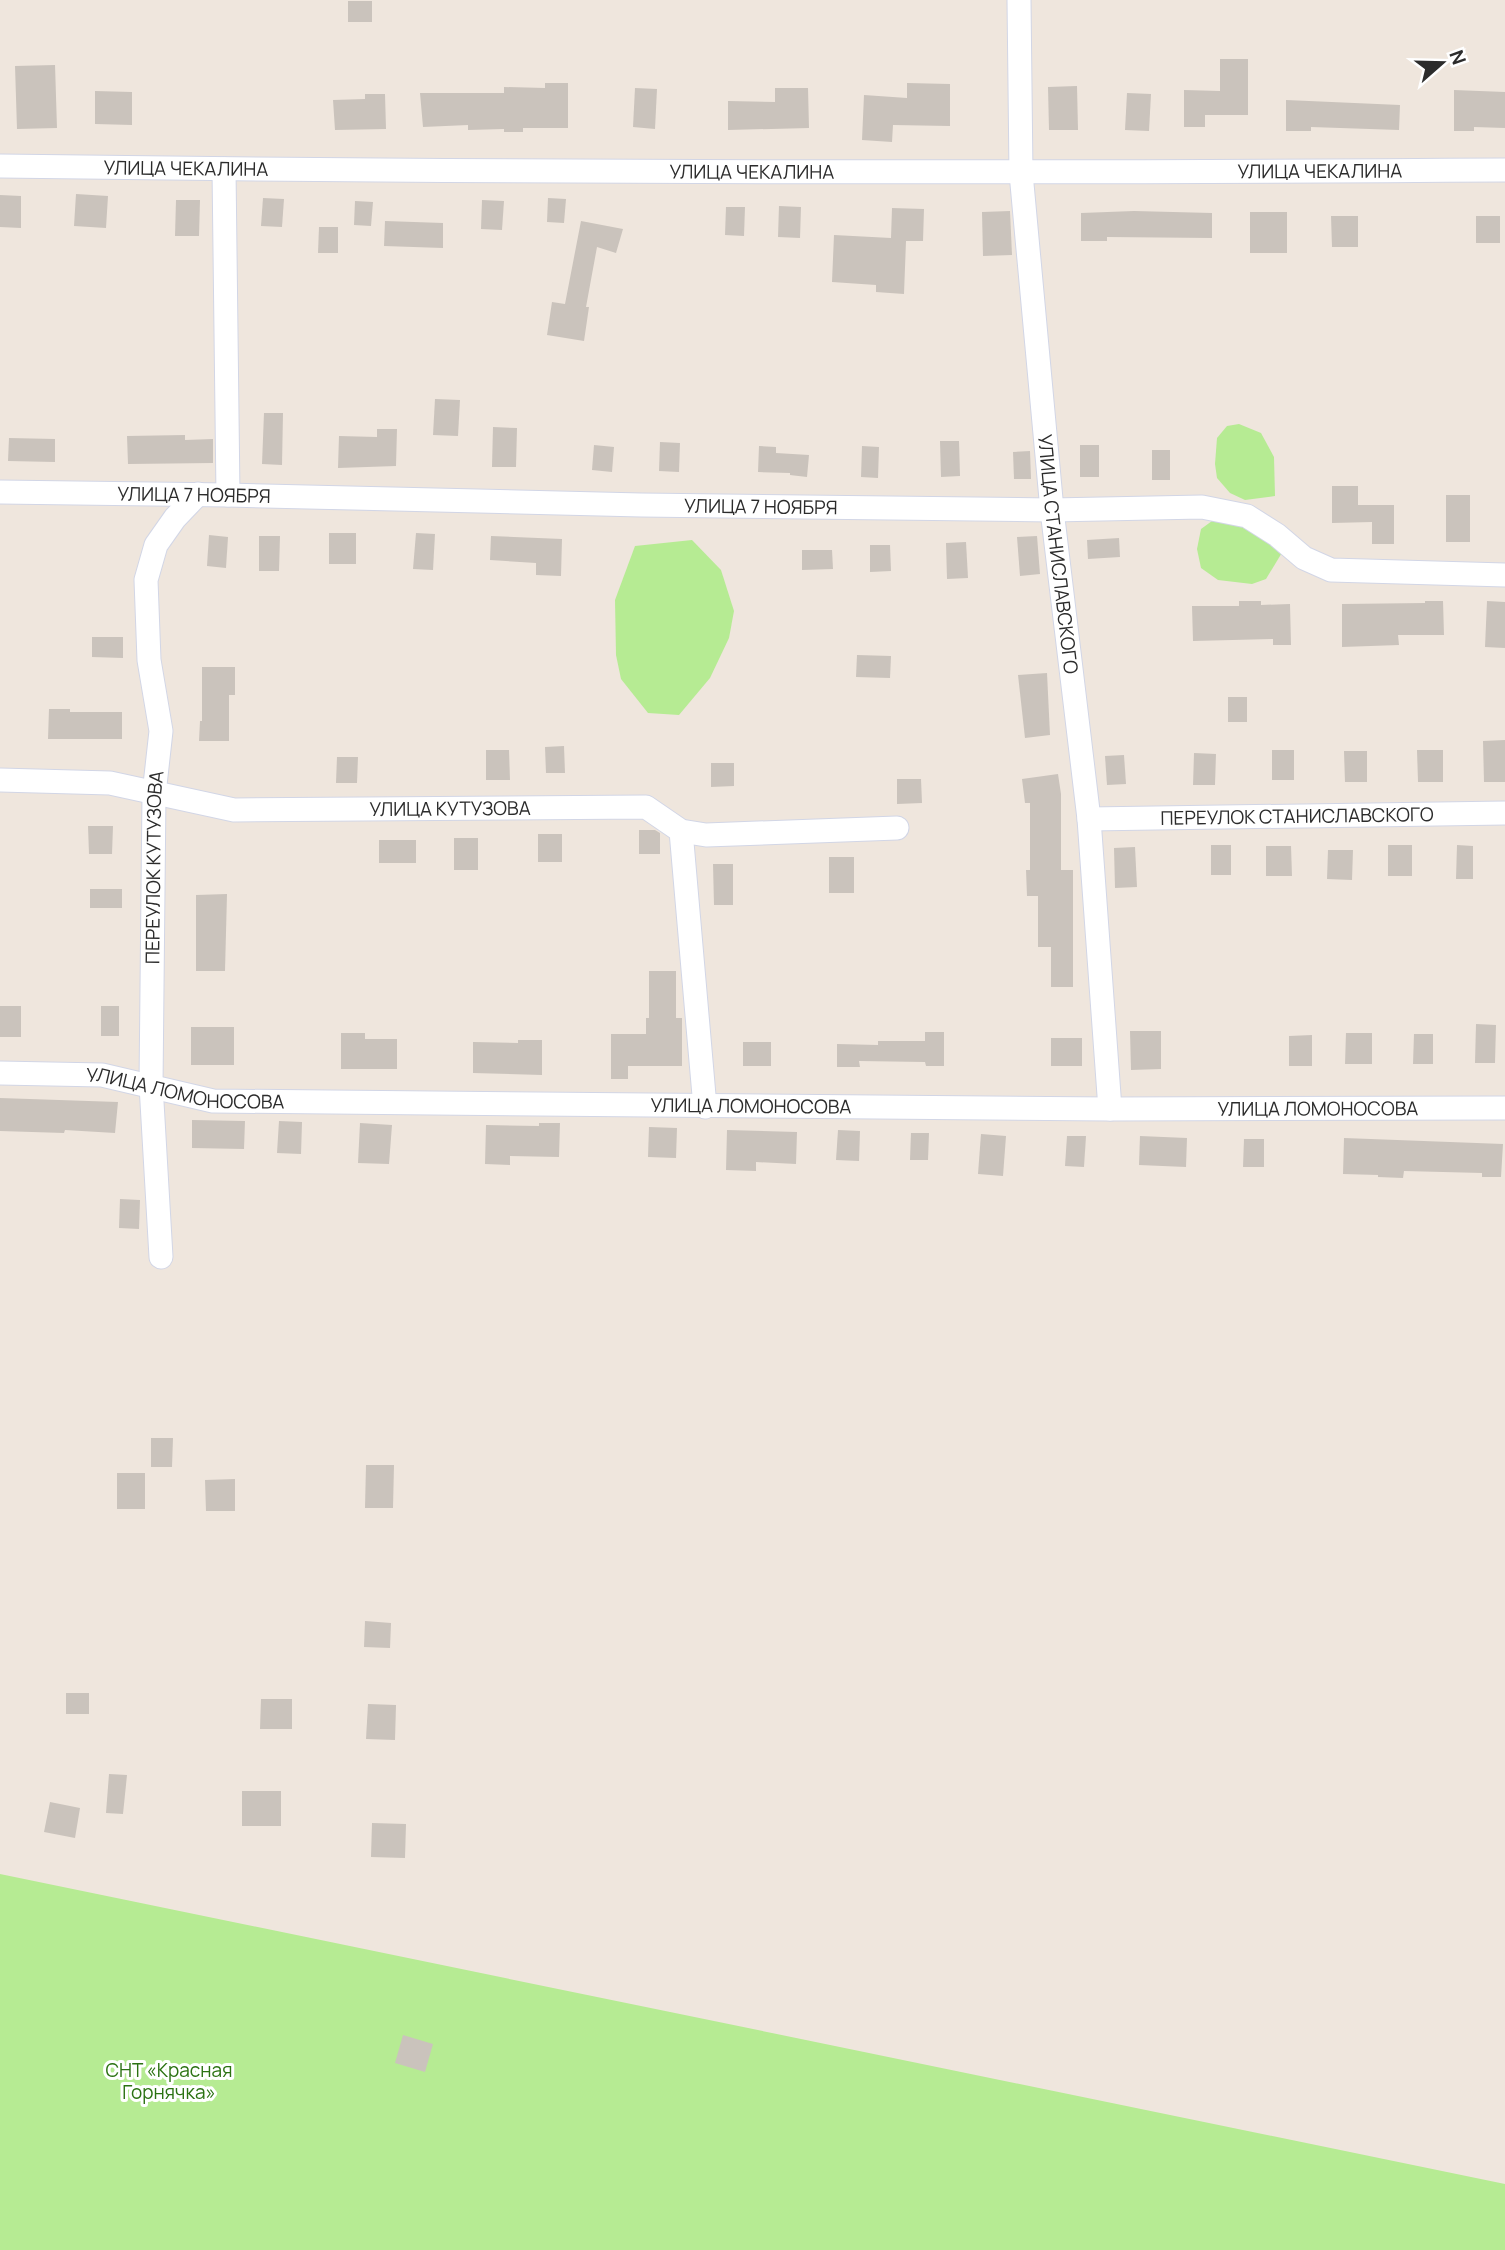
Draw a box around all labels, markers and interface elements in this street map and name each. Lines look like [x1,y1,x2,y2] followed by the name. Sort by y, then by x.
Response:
[1407,28,1477,98] north arrow
[1443,46,1473,68] text: N
[103,154,269,182] street label: УЛИЦА ЧЕКАЛИНА
[1237,158,1402,184] street label: УЛИЦА ЧЕКАЛИНА
[670,159,834,185] street label: УЛИЦА ЧЕКАЛИНА
[1032,433,1085,676] street label: УЛИЦА СТАНИСЛАВСКОГО
[117,481,271,509] street label: УЛИЦА 7 НОЯБРЯ
[684,493,838,520] street label: УЛИЦА 7 НОЯБРЯ
[139,769,170,964] street label: ПЕРЕУЛОК КУТУЗОВА
[369,795,531,822] street label: УЛИЦА КУТУЗОВА
[1160,801,1434,831] street label: ПЕРЕУЛОК СТАНИСЛАВСКОГО
[86,1061,285,1115] street label: УЛИЦА ЛОМОНОСОВА
[650,1092,852,1120] street label: УЛИЦА ЛОМОНОСОВА
[1217,1095,1418,1122] street label: УЛИЦА ЛОМОНОСОВА
[105,2057,233,2105] park label: СНТ «Красная Горнячка»

